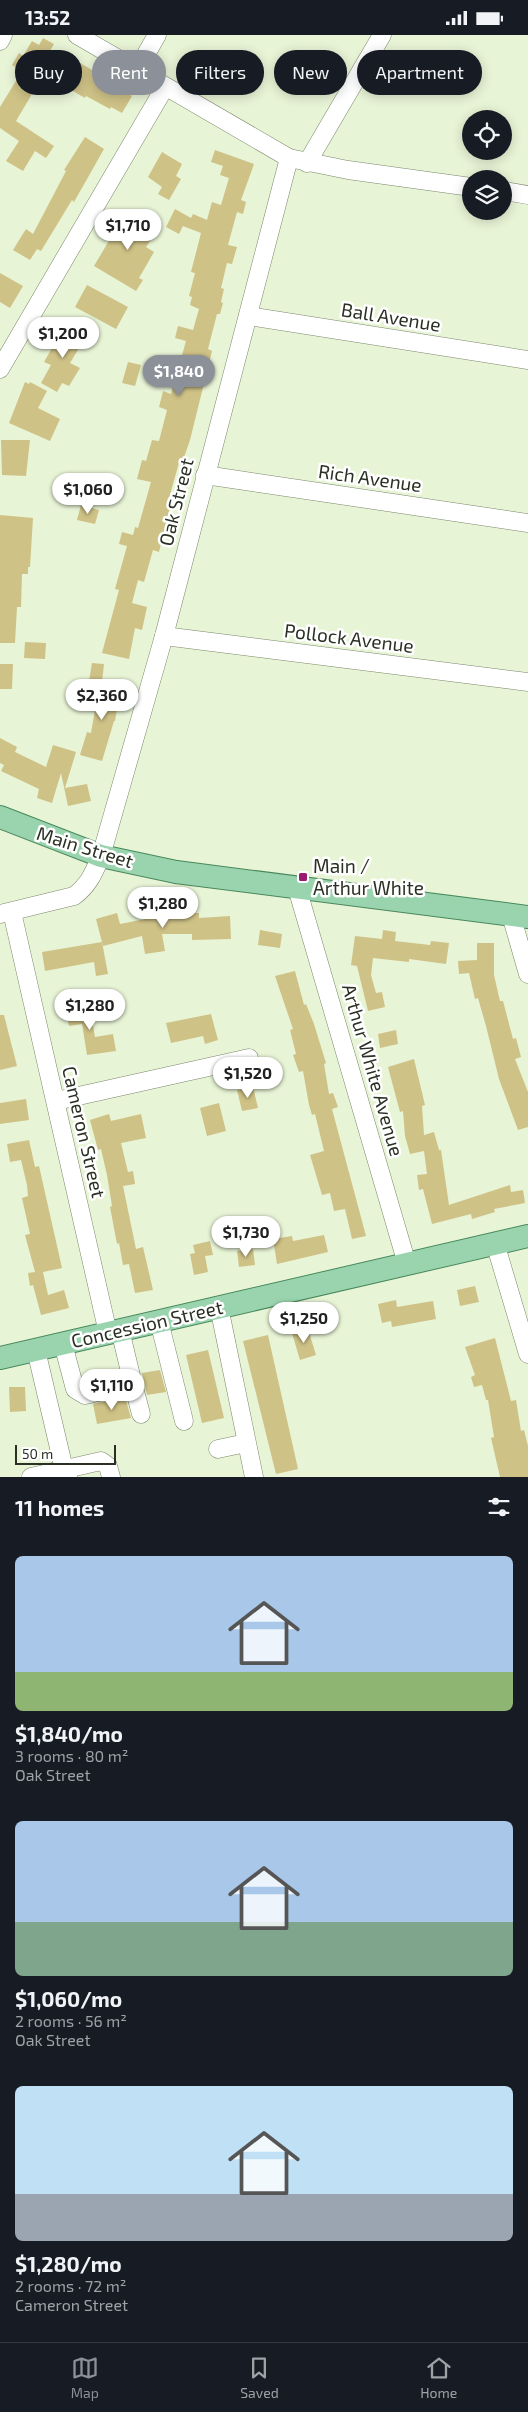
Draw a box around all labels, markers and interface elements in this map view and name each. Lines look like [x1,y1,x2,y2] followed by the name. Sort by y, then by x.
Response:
[25,6,70,29] text: 13:52
[15,50,82,95] chip: Buy
[92,50,166,95] chip: Rent
[176,50,264,95] chip: Filters
[274,50,347,95] chip: New
[357,50,482,95] chip: Apartment
[462,110,512,220] map controls
[462,110,512,160] button: locate
[462,170,512,220] button: layers
[87,209,169,251] pin: $1,710
[105,215,151,234] text: $1,710
[340,297,443,336] street label: Ball Avenue
[22,317,104,359] pin: $1,200
[38,323,88,342] text: $1,200
[138,355,220,397] pin: $1,840
[154,361,204,380] text: $1,840
[154,456,198,548] street label: Oak Street
[317,459,423,496] street label: Rich Avenue
[47,473,129,515] pin: $1,060
[63,479,113,498] text: $1,060
[283,618,415,657] street label: Pollock Avenue
[61,679,143,721] pin: $2,360
[76,685,128,704] text: $2,360
[34,821,136,872] street label: Main Street
[313,854,424,899] place label: Main / Arthur White
[297,871,309,883] marker: Main / Arthur White
[122,887,204,929] pin: $1,280
[138,893,188,912] text: $1,280
[338,981,409,1159] street label: Arthur White Avenue
[49,989,131,1031] pin: $1,280
[65,995,115,1014] text: $1,280
[207,1057,289,1099] pin: $1,520
[224,1063,272,1082] text: $1,520
[58,1064,111,1200] street label: Cameron Street
[205,1215,287,1258] pin: $1,730
[222,1222,270,1241] text: $1,730
[69,1295,225,1352] street label: Concession Street
[263,1301,345,1344] pin: $1,250
[280,1308,328,1327] text: $1,250
[71,1369,153,1411] pin: $1,110
[90,1375,134,1394] text: $1,110
[15,1442,116,1465] scale bar
[22,1445,53,1462] text: 50 m
[485,1493,513,1521] icon: filters
[15,1495,104,1520] text: 11 homes
[219,1588,309,1678] icon: home
[15,1721,123,1746] text: $1,840/mo
[15,1746,128,1765] text: 3 rooms · 80 m²
[15,1765,91,1784] text: Oak Street
[219,1853,309,1943] icon: home
[15,1986,122,2011] text: $1,060/mo
[15,2011,127,2030] text: 2 rooms · 56 m²
[15,2030,91,2049] text: Oak Street
[219,2118,309,2208] icon: home
[15,2251,122,2276] text: $1,280/mo
[15,2276,126,2295] text: 2 rooms · 72 m²
[15,2295,128,2314] text: Cameron Street
[71,2354,99,2401] tab: Map
[240,2354,279,2401] tab: Saved
[420,2354,457,2401] tab: Home

